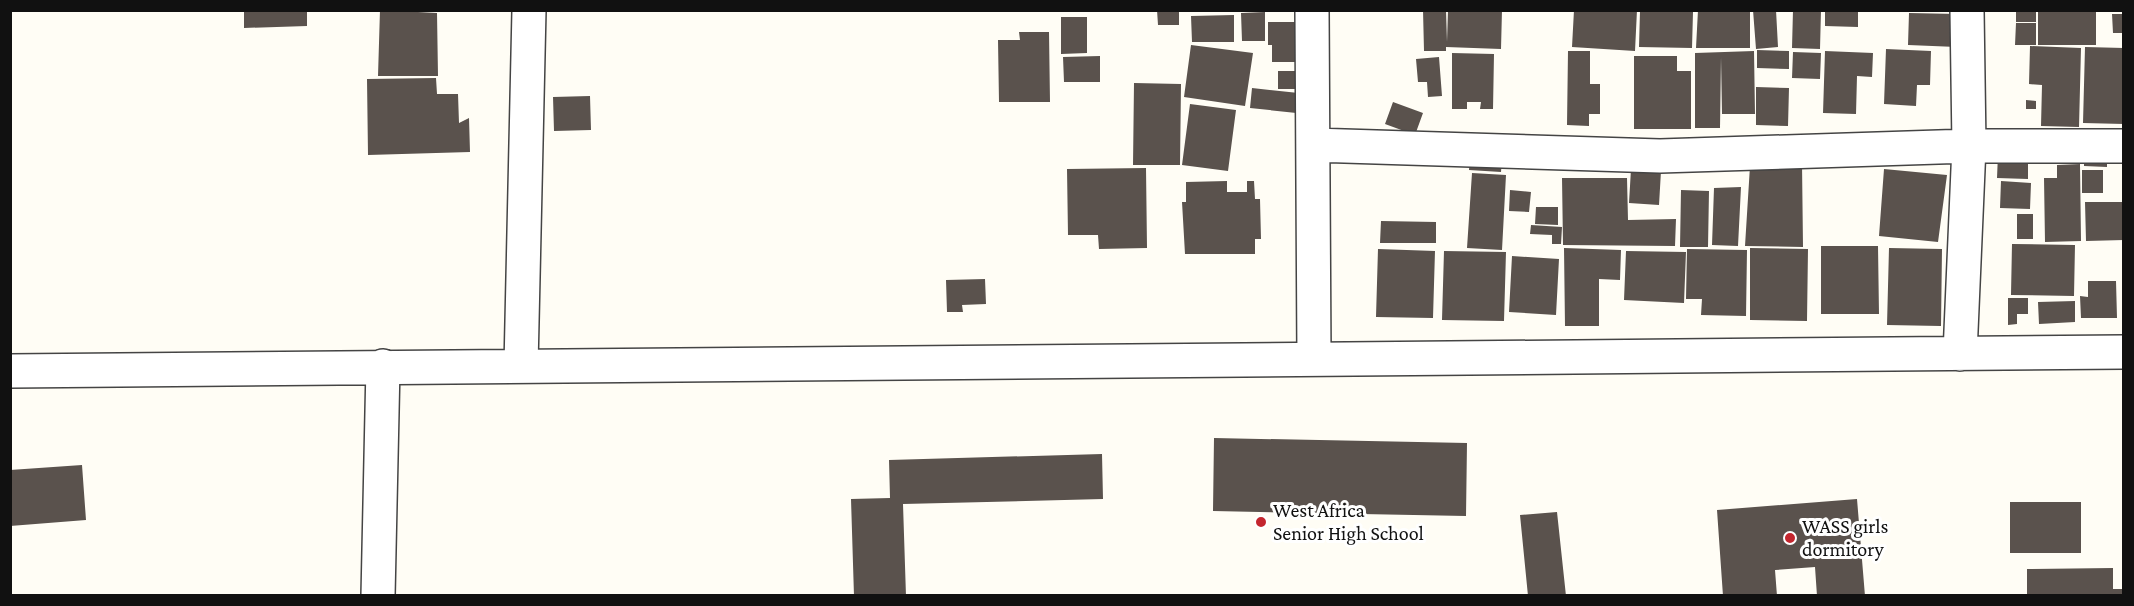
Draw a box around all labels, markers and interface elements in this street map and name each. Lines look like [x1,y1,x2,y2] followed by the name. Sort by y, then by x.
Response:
[1273,499,1424,545] place label: West Africa Senior High School
[1254,515,1268,529] marker: West Africa Senior High School
[1802,515,1888,561] place label: WASS girls dormitory
[1783,531,1797,545] marker: WASS girls dormitory

